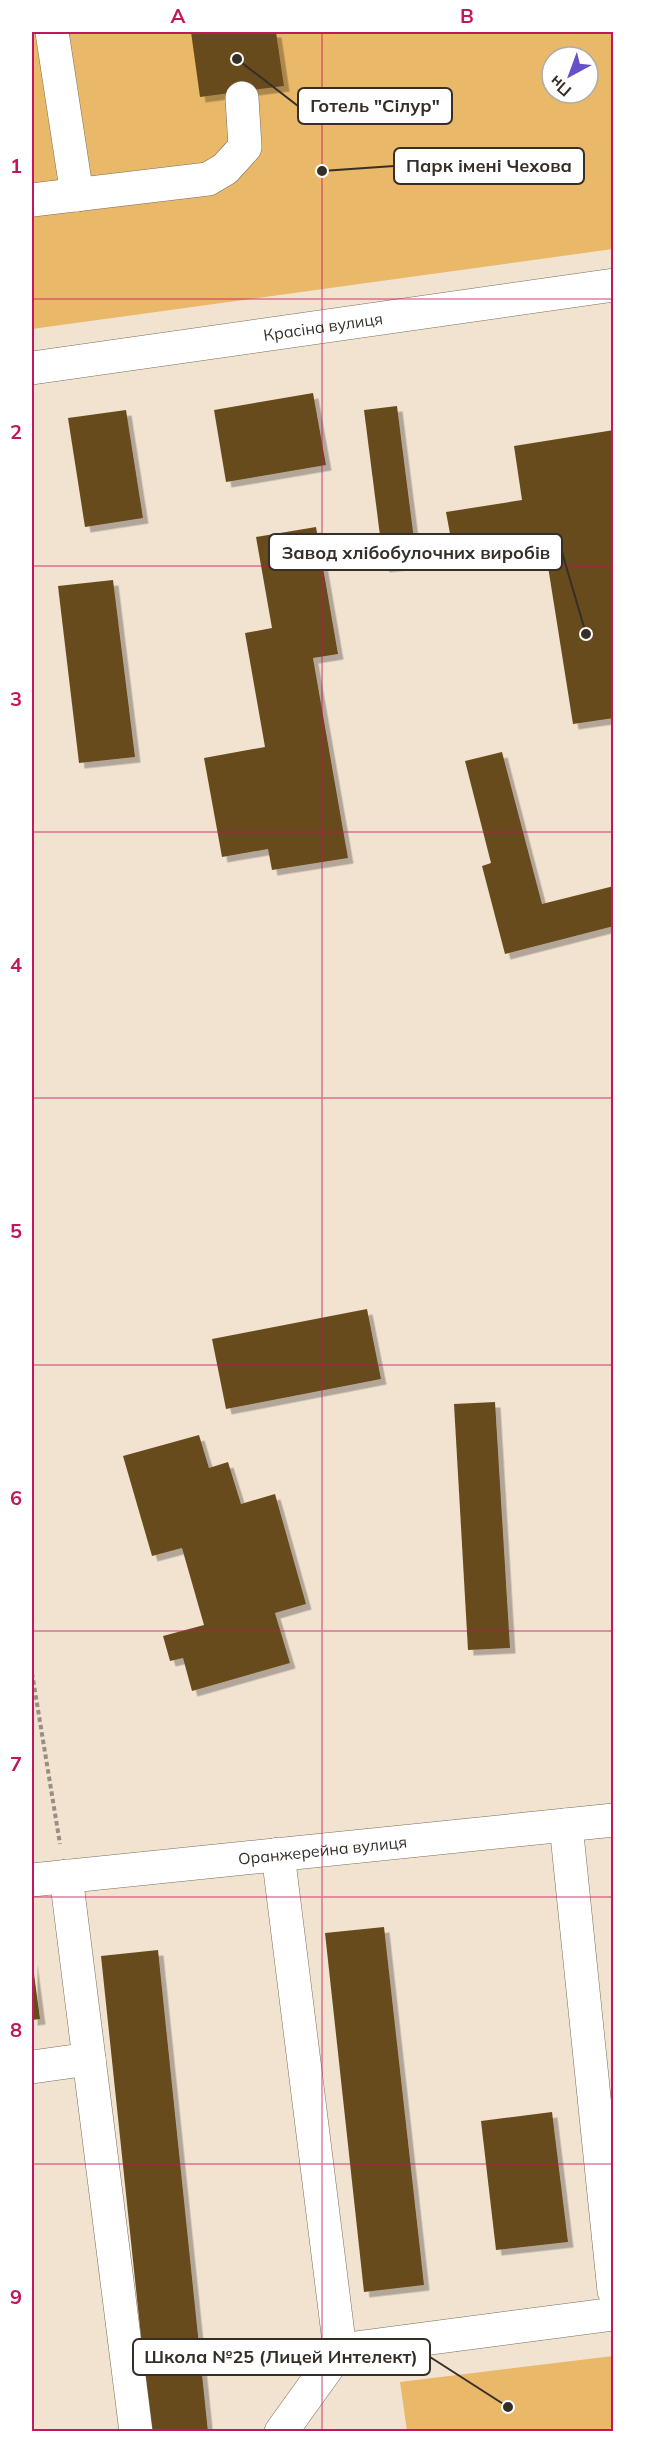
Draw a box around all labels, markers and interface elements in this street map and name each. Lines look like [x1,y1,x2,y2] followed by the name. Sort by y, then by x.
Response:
[171,3,186,28] text: A
[460,3,474,28] text: B
[540,45,600,105] north arrow
[545,71,575,101] text: Пн
[298,88,452,124] callout: Готель "Сілур"
[310,94,440,117] text: Готель "Сілур"
[394,148,584,184] callout: Парк імені Чехова
[10,153,22,178] text: 1
[406,154,572,177] text: Парк імені Чехова
[262,308,384,345] street label: Красіна вулиця
[10,419,22,444] text: 2
[269,534,562,570] callout: Завод хлібобулочних виробів
[282,541,550,564] text: Завод хлібобулочних виробів
[10,686,22,711] text: 3
[10,952,22,977] text: 4
[10,1218,22,1243] text: 5
[10,1485,22,1510] text: 6
[10,1751,22,1776] text: 7
[237,1831,408,1869] street label: Оранжерейна вулиця
[10,2017,22,2042] text: 8
[10,2284,22,2309] text: 9
[133,2339,430,2375] callout: Школа №25 (Лицей Интелект)
[144,2345,418,2368] text: Школа №25 (Лицей Интелект)

